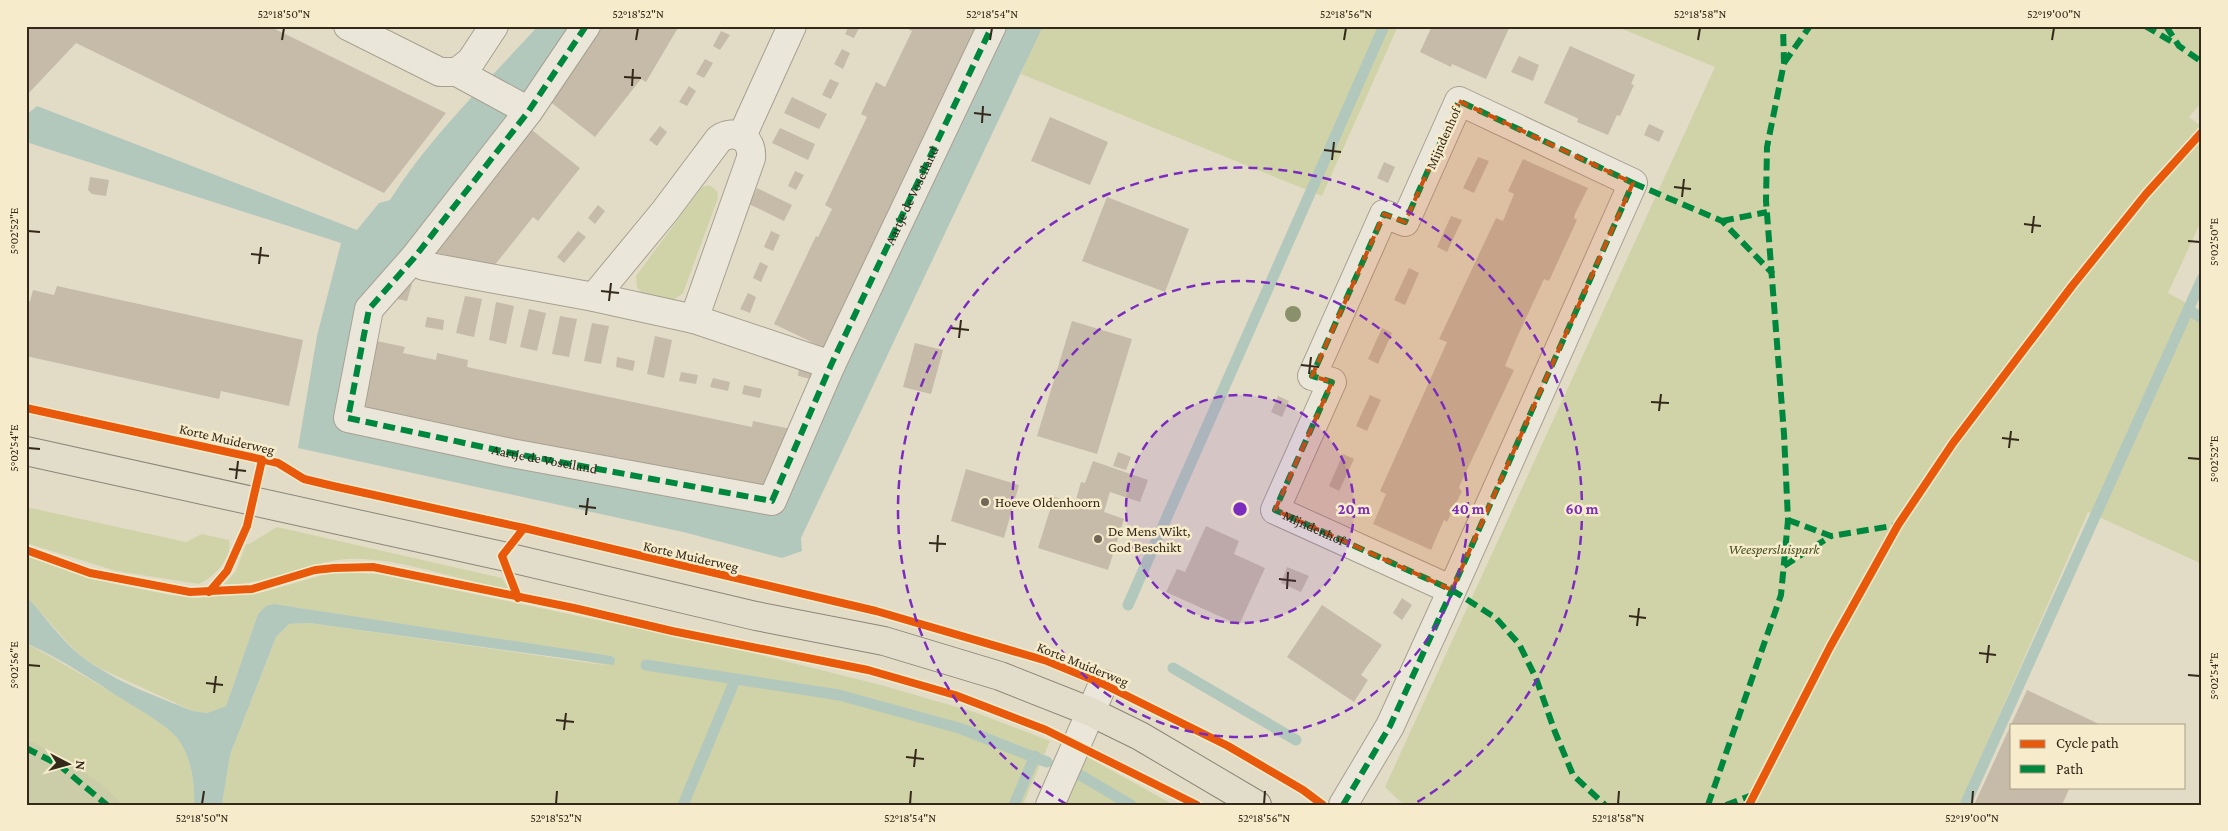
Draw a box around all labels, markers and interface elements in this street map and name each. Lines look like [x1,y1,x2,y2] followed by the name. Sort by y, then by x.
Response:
[258,7,311,21] text: 52°18'50"N
[612,7,664,21] text: 52°18'52"N
[966,7,1018,21] text: 52°18'54"N
[1320,7,1372,21] text: 52°18'56"N
[1674,7,1726,21] text: 52°18'58"N
[2027,7,2081,21] text: 52°19'00"N
[1422,104,1465,172] street label: Mijndenhof
[881,143,942,247] street label: Aartje de Voseiland
[7,207,21,254] text: 5°02'52"E
[2207,218,2221,266] text: 5°02'50"E
[178,420,276,458] street label: Korte Muiderweg
[7,424,21,472] text: 5°02'54"E
[2207,435,2221,482] text: 5°02'52"E
[490,441,600,477] street label: Aartje de Voseiland
[995,494,1101,510] place label: Hoeve Oldenhoorn
[979,496,991,508] marker: Hoeve Oldenhoorn
[1231,500,1249,518] centre of rings
[1338,501,1370,517] text: 20 m
[1452,501,1485,517] text: 40 m
[1566,501,1599,517] text: 60 m
[1280,507,1348,549] street label: Mijndenhof
[1108,523,1190,555] place label: De Mens Wikt, God Beschikt
[1092,533,1104,545] marker: De Mens Wikt, God Beschikt
[642,537,740,575] street label: Korte Muiderweg
[1729,541,1820,557] park label: Weespersluispark
[1035,638,1131,690] street label: Korte Muiderweg
[7,641,21,689] text: 5°02'56"E
[2207,652,2221,700] text: 5°02'54"E
[2010,724,2186,788] legend
[2056,735,2119,752] text: Cycle path
[42,738,92,788] north arrow
[72,760,89,771] text: N
[2056,761,2083,777] text: Path
[176,811,229,825] text: 52°18'50"N
[530,811,582,825] text: 52°18'52"N
[884,811,936,825] text: 52°18'54"N
[1238,811,1290,825] text: 52°18'56"N
[1592,811,1644,825] text: 52°18'58"N
[1945,811,1999,825] text: 52°19'00"N

